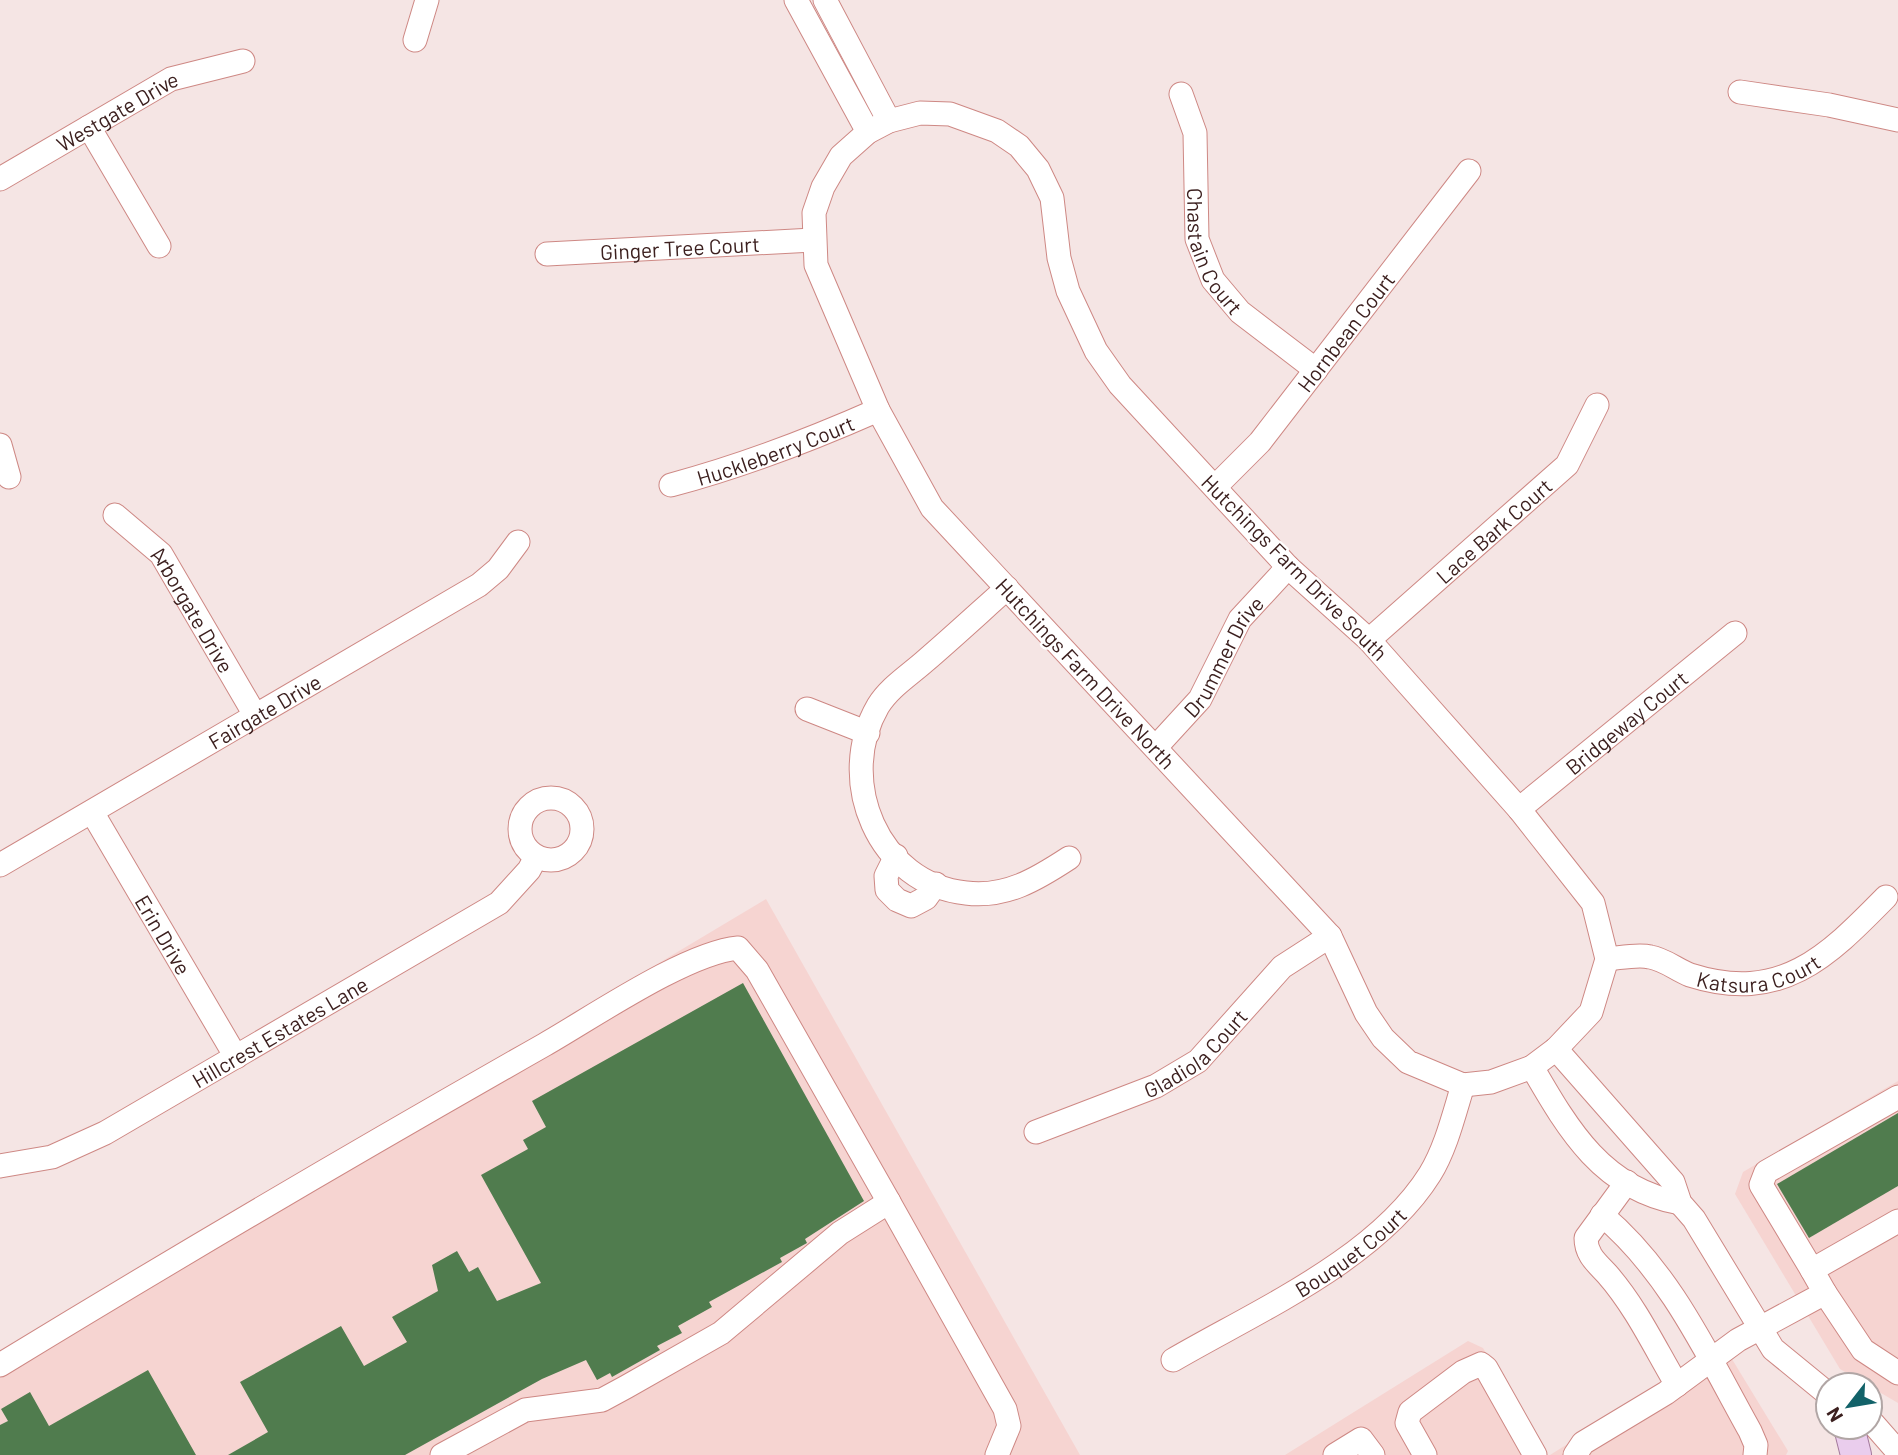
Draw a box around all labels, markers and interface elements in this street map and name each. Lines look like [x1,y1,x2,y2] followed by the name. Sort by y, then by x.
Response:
[52,65,181,156] street label: Westgate Drive
[1184,188,1248,319] street label: Chastain Court
[599,230,760,264] street label: Ginger Tree Court
[1291,267,1399,396] street label: Hornbean Court
[694,409,858,490] street label: Huckleberry Court
[1197,469,1393,665] street label: Hutchings Farm Drive South
[1430,472,1556,588] street label: Lace Bark Court
[147,540,240,677] street label: Arborgate Drive
[991,573,1181,773] street label: Hutchings Farm Drive North
[1178,590,1268,722] street label: Drummer Drive
[1560,665,1692,779] street label: Bridgeway Court
[203,668,325,753] street label: Fairgate Drive
[131,890,197,979] street label: Erin Drive
[1694,948,1824,996] street label: Katsura Court
[187,970,372,1092] street label: Hillcrest Estates Lane
[1140,1003,1252,1102] street label: Gladiola Court
[1290,1202,1411,1301] street label: Bouquet Court
[1814,1371,1884,1441] north arrow
[1821,1404,1847,1426] text: N

